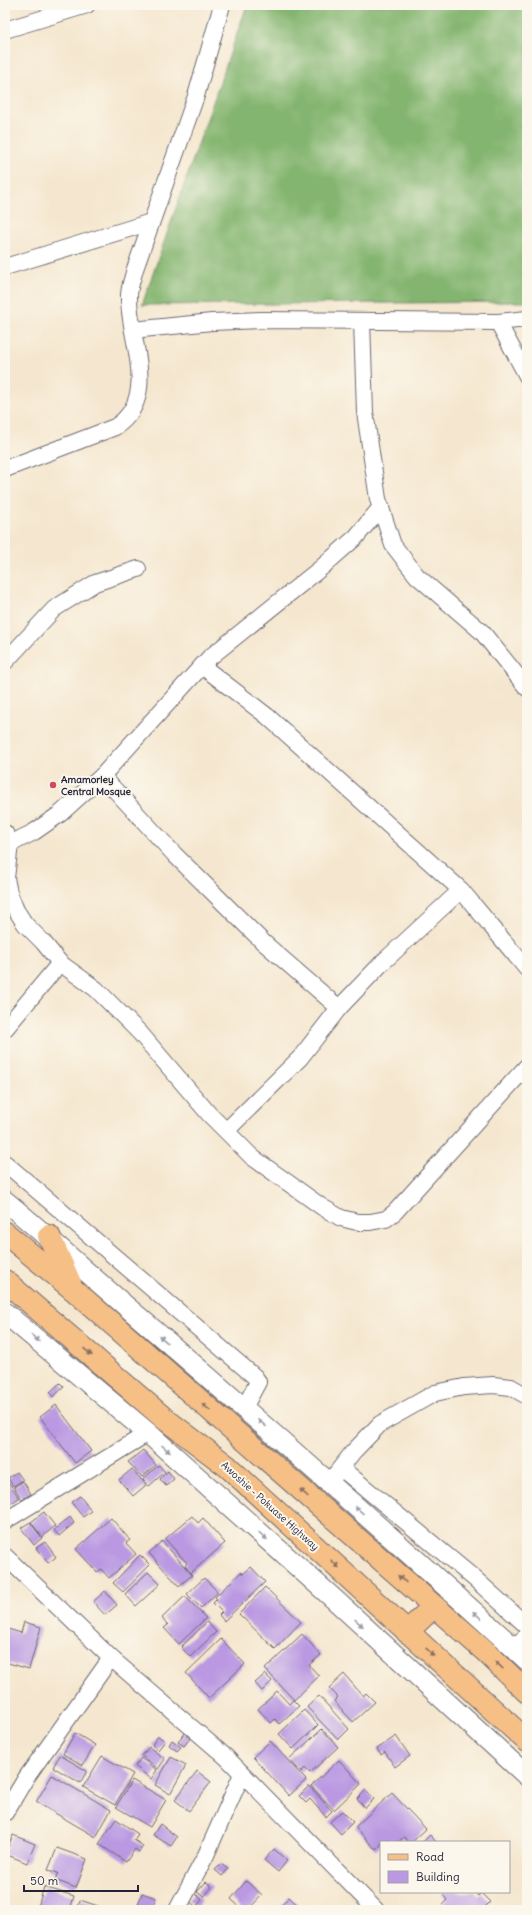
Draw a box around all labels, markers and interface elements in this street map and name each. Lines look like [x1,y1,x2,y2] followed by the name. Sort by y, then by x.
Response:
[61,773,132,798] place label: Amamorley Central Mosque
[48,780,58,790] marker: Amamorley Central Mosque
[29,1333,40,1342] one-way arrow
[158,1334,169,1343] one-way arrow
[83,1347,92,1356] one-way arrow
[201,1402,212,1411] one-way arrow
[257,1419,267,1428] one-way arrow
[161,1444,171,1454] one-way arrow
[218,1459,322,1553] street label: Awoshie - Pokuase Highway
[299,1488,309,1498] one-way arrow
[353,1506,364,1515] one-way arrow
[258,1531,268,1540] one-way arrow
[329,1560,340,1569] one-way arrow
[396,1574,407,1583] one-way arrow
[472,1610,483,1619] one-way arrow
[354,1618,365,1627] one-way arrow
[425,1648,435,1657] one-way arrow
[494,1660,504,1669] one-way arrow
[380,1841,510,1893] legend
[416,1849,444,1864] text: Road
[24,1867,138,1893] scale bar
[416,1869,460,1884] text: Building
[30,1873,59,1888] text: 50 m

